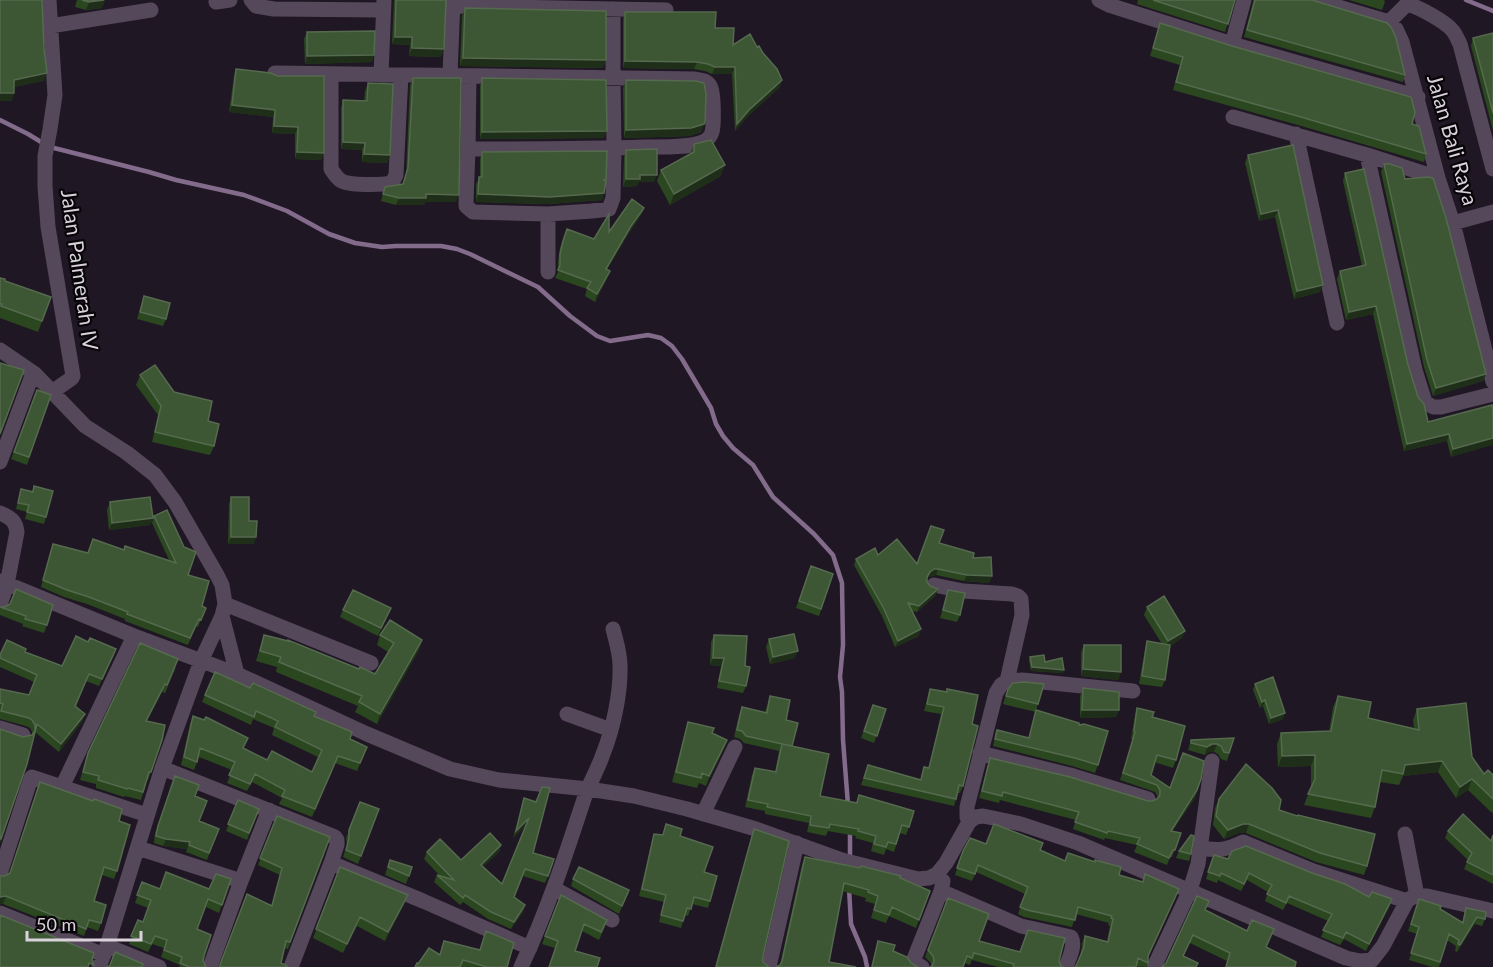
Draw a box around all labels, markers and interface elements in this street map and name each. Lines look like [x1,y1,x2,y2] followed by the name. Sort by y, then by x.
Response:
[1423,71,1484,208] street label: Jalan Bali Raya
[57,188,104,353] street label: Jalan Palmerah IV
[27,904,141,942] scale bar
[36,913,76,935] text: 50 m

